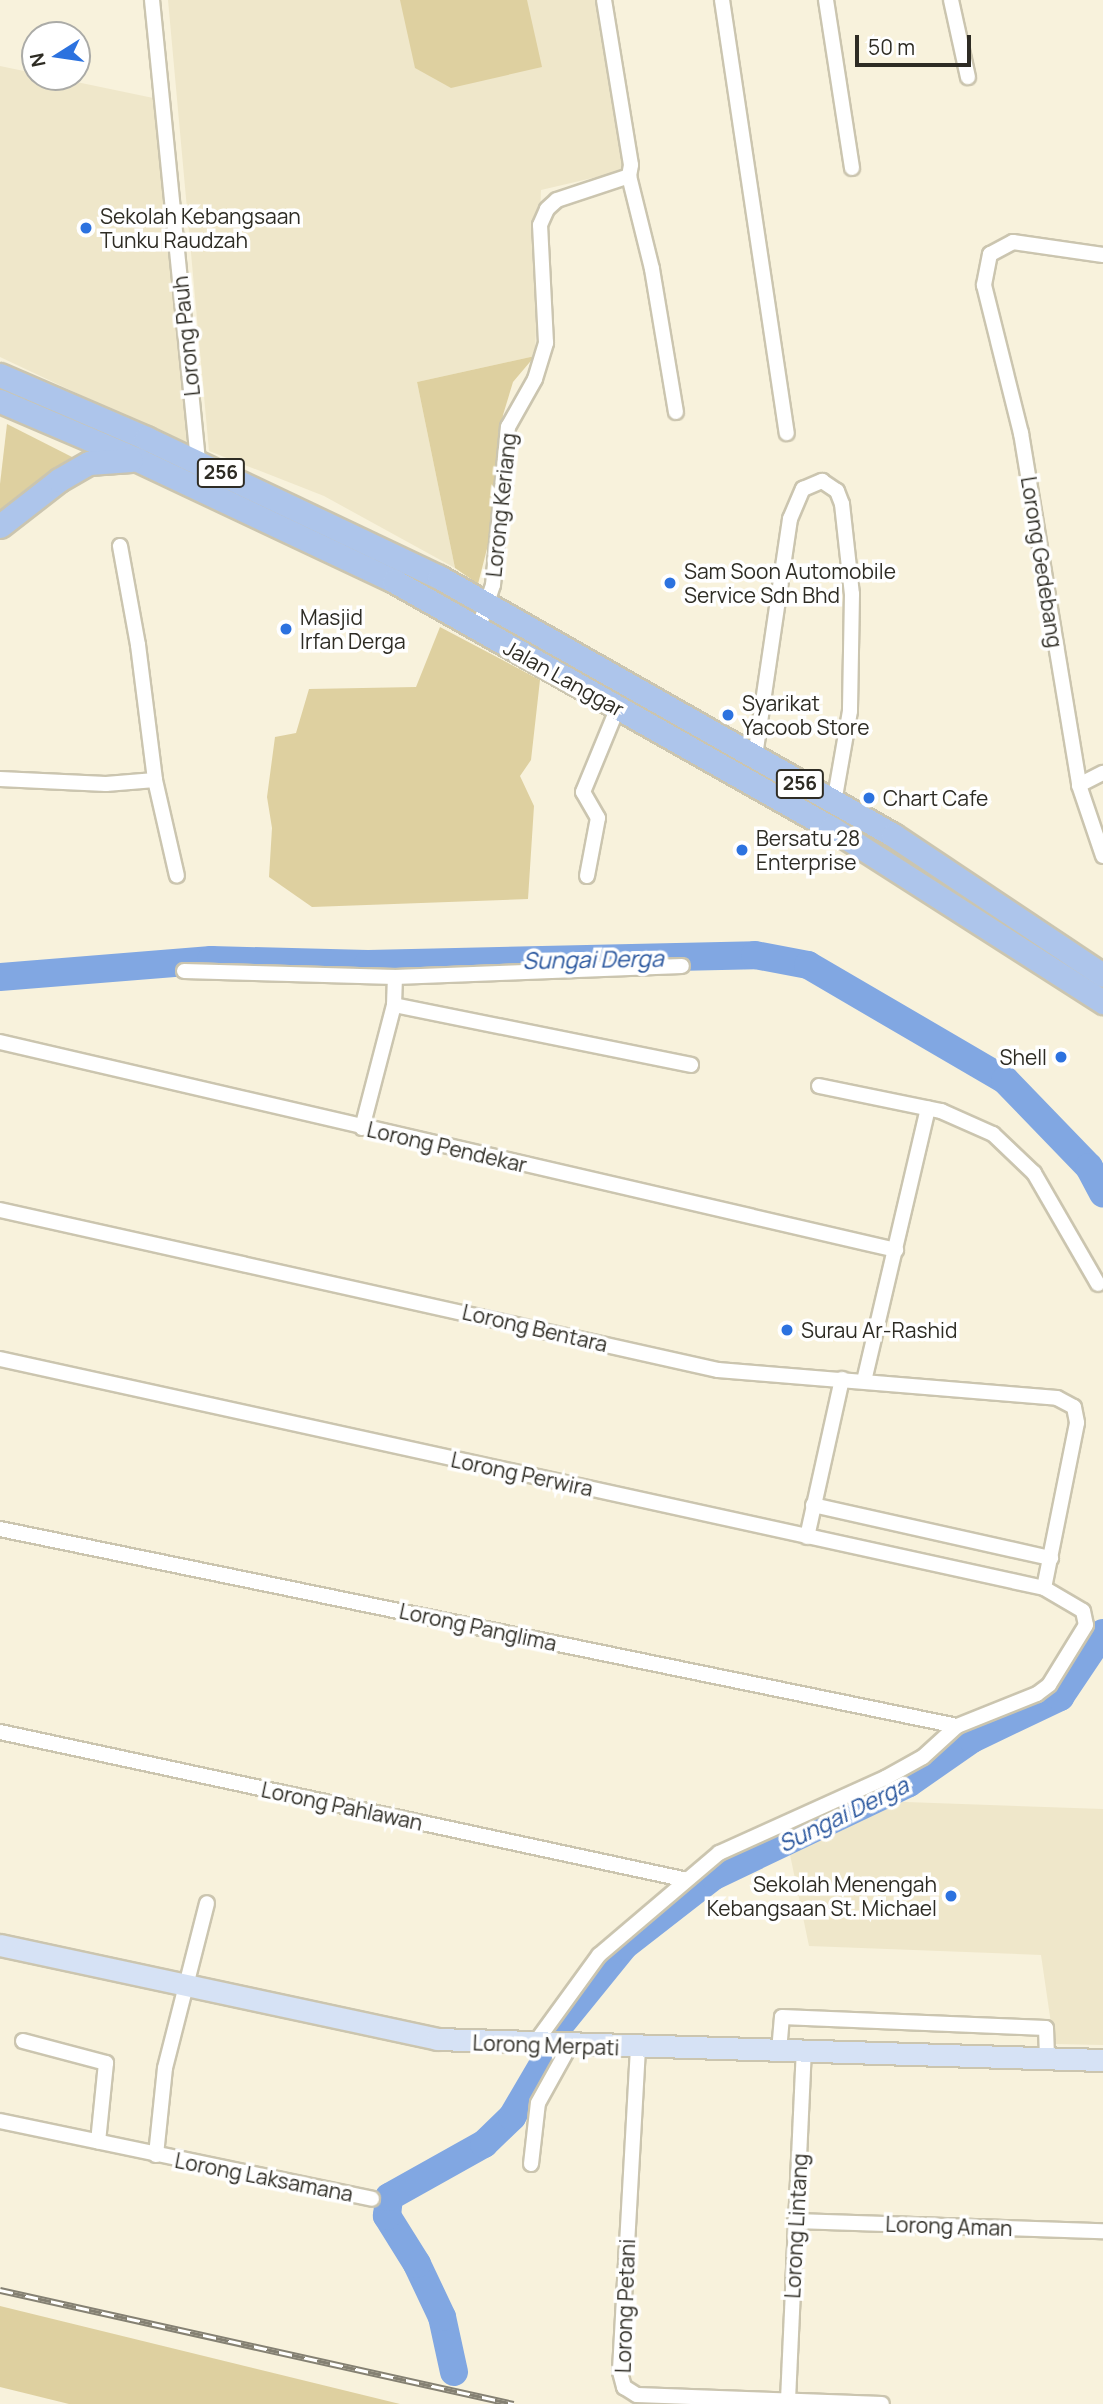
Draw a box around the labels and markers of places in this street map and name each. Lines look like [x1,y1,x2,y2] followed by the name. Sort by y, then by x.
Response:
[100,203,301,253] place label: Sekolah Kebangsaan Tunku Raudzah
[78,220,94,236] marker: Sekolah Kebangsaan Tunku Raudzah
[684,558,896,608] place label: Sam Soon Automobile Service Sdn Bhd
[662,575,678,591] marker: Sam Soon Automobile Service Sdn Bhd
[300,604,406,654] place label: Masjid Irfan Derga
[278,621,294,637] marker: Masjid Irfan Derga
[742,690,869,740] place label: Syarikat Yacoob Store
[720,707,736,723] marker: Syarikat Yacoob Store
[883,785,988,811] place label: Chart Cafe
[861,790,877,806] marker: Chart Cafe
[756,825,860,875] place label: Bersatu 28 Enterprise
[734,842,750,858] marker: Bersatu 28 Enterprise
[999,1044,1047,1070] place label: Shell
[1053,1049,1069,1065] marker: Shell
[801,1317,957,1343] place label: Surau Ar-Rashid
[779,1322,795,1338] marker: Surau Ar-Rashid
[707,1871,937,1921] place label: Sekolah Menengah Kebangsaan St. Michael
[943,1888,959,1904] marker: Sekolah Menengah Kebangsaan St. Michael

